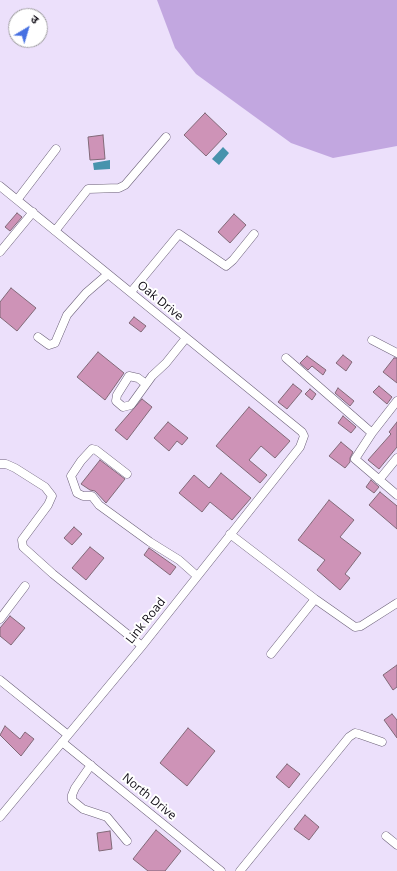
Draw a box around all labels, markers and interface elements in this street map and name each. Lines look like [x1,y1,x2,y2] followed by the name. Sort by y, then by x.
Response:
[8,8,48,48] north arrow
[28,11,42,27] text: उ
[134,278,186,324] street label: Oak Drive
[123,595,169,647] street label: Link Road
[119,771,179,823] street label: North Drive

